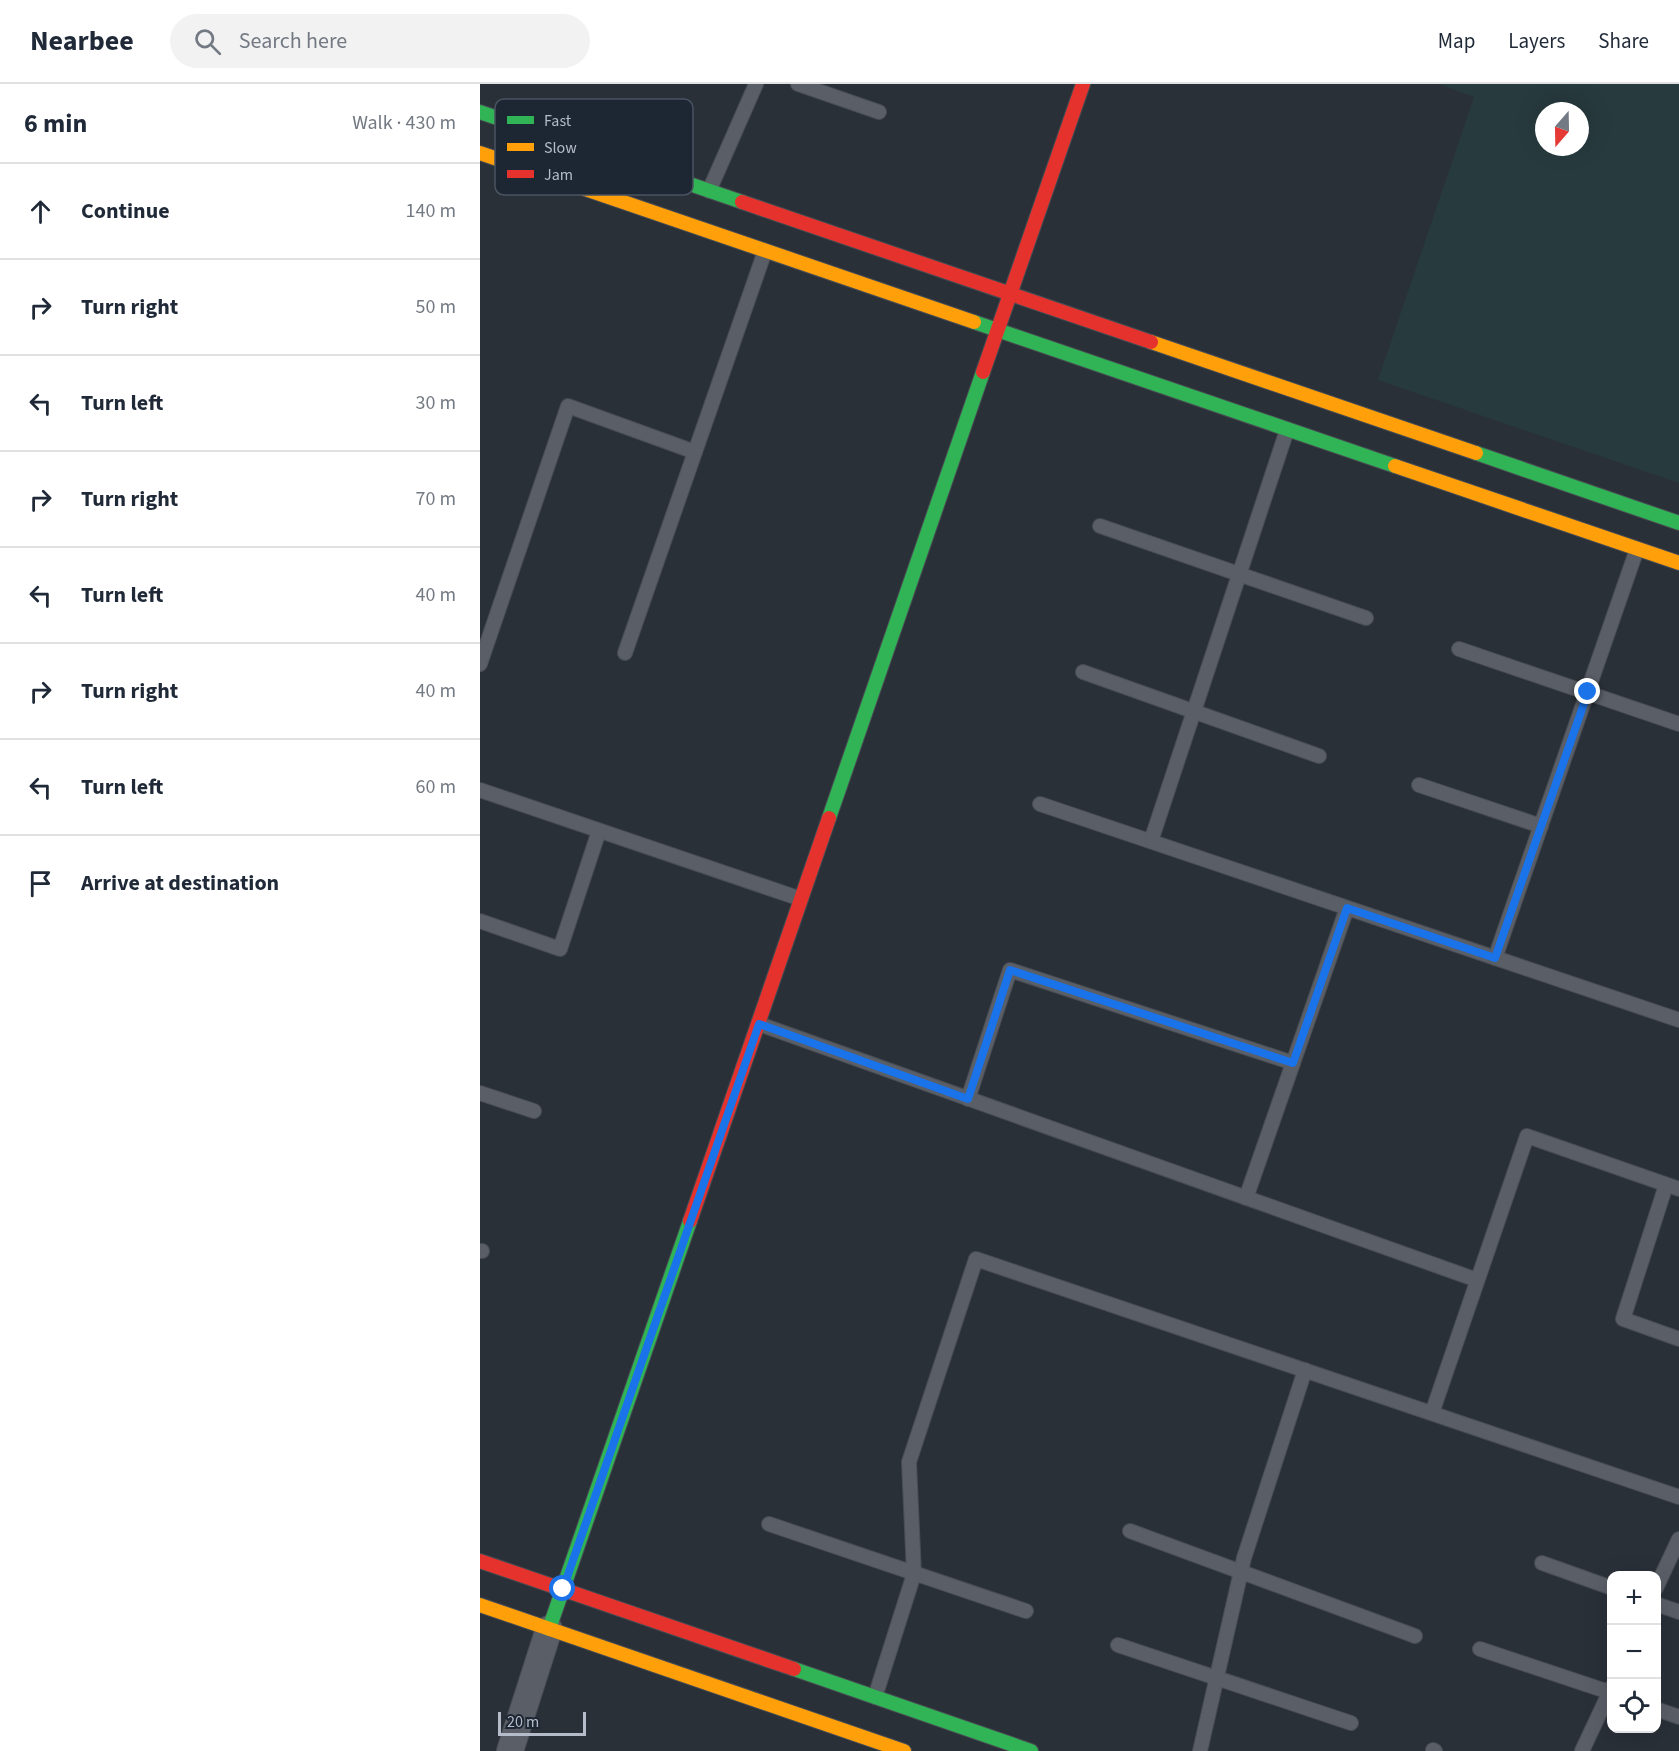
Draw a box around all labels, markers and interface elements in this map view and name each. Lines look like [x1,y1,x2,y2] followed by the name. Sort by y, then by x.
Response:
[170,14,590,68] search box
[30,21,134,61] text: Nearbee
[191,25,224,58] icon: search
[239,25,347,57] text: Search here
[1438,26,1475,56] text: Map
[1508,26,1565,56] text: Layers
[1598,26,1649,56] text: Share
[495,99,693,195] legend
[1535,102,1589,156] north arrow
[24,105,87,142] text: 6 min
[352,109,456,137] text: Walk · 430 m
[544,110,572,132] text: Fast
[544,137,577,159] text: Slow
[544,164,573,186] text: Jam
[24,195,57,228] icon: ahead
[81,195,170,227] text: Continue
[406,197,456,225] text: 140 m
[24,291,57,324] icon: right
[81,291,178,323] text: Turn right
[416,293,456,321] text: 50 m
[24,387,57,420] icon: left
[81,387,163,419] text: Turn left
[416,389,456,417] text: 30 m
[24,483,57,516] icon: right
[81,483,178,515] text: Turn right
[416,485,456,513] text: 70 m
[24,579,57,612] icon: left
[81,579,163,611] text: Turn left
[416,581,456,609] text: 40 m
[24,675,57,708] icon: right
[81,675,178,707] text: Turn right
[416,677,456,705] text: 40 m
[1574,678,1600,704] route end
[24,771,57,804] icon: left
[81,771,163,803] text: Turn left
[416,773,456,801] text: 60 m
[24,867,57,900] icon: arrive
[81,867,279,899] text: Arrive at destination
[1607,1571,1661,1733] map controls
[1607,1571,1661,1625] button: +
[549,1575,575,1601] route start
[1607,1625,1661,1679] button: −
[1607,1679,1661,1733] button: locate
[498,1709,586,1736] scale bar
[507,1711,539,1733] text: 20 m

